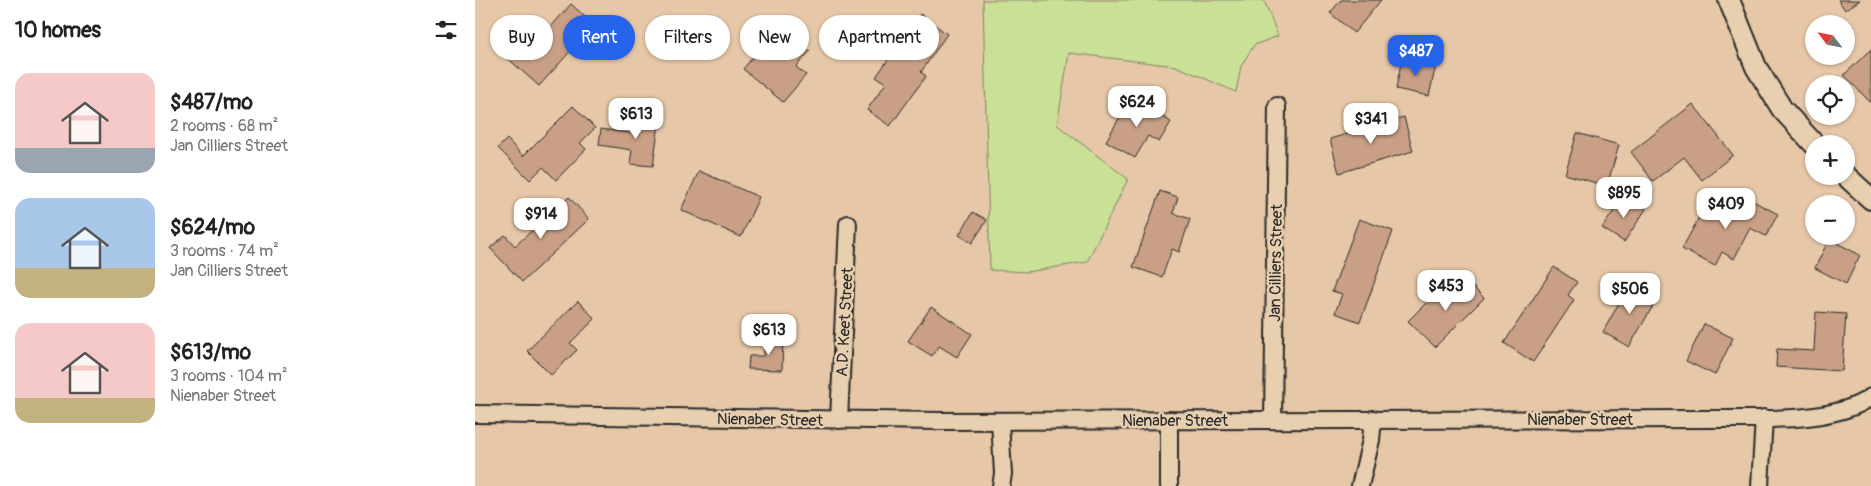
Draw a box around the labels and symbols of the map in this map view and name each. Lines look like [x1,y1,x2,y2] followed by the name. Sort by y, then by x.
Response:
[1805,15,1855,65] north arrow
[1386,34,1446,77] pin: $487
[1107,86,1167,128] pin: $624
[606,98,666,140] pin: $613
[1341,102,1401,145] pin: $341
[1594,176,1654,219] pin: $895
[1696,188,1756,230] pin: $409
[511,198,571,240] pin: $914
[1265,203,1287,322] street label: Jan Cilliers Street
[832,266,858,377] street label: A.D. Keet Street
[1416,270,1476,312] pin: $453
[1600,272,1660,315] pin: $506
[739,314,799,356] pin: $613
[717,409,824,431] street label: Nienaber Street
[1527,410,1634,430] street label: Nienaber Street
[1122,411,1229,431] street label: Nienaber Street

